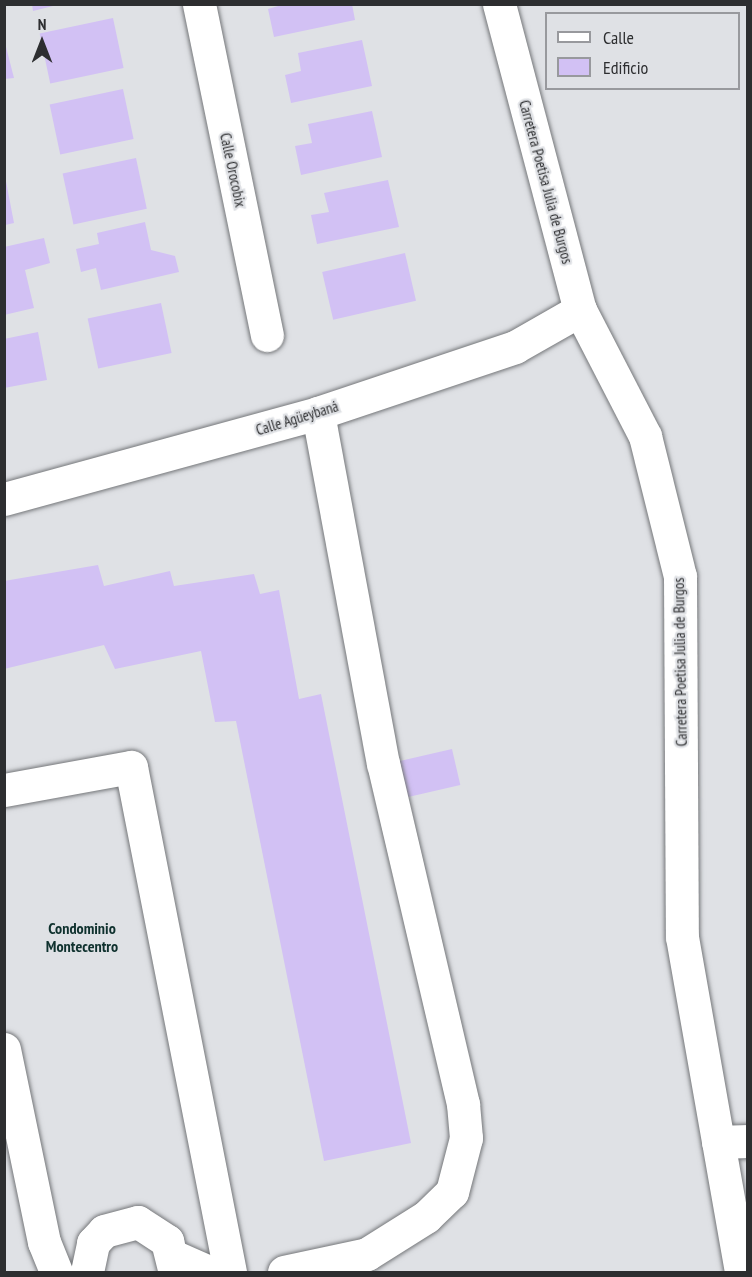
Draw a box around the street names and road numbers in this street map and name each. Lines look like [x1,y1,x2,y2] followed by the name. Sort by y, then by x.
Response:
[515,98,577,266] street label: Carretera Poetisa Julia de Burgos
[216,131,250,209] street label: Calle Orocobix
[253,397,341,439] street label: Calle Agüeybaná
[670,577,690,747] street label: Carretera Poetisa Julia de Burgos

